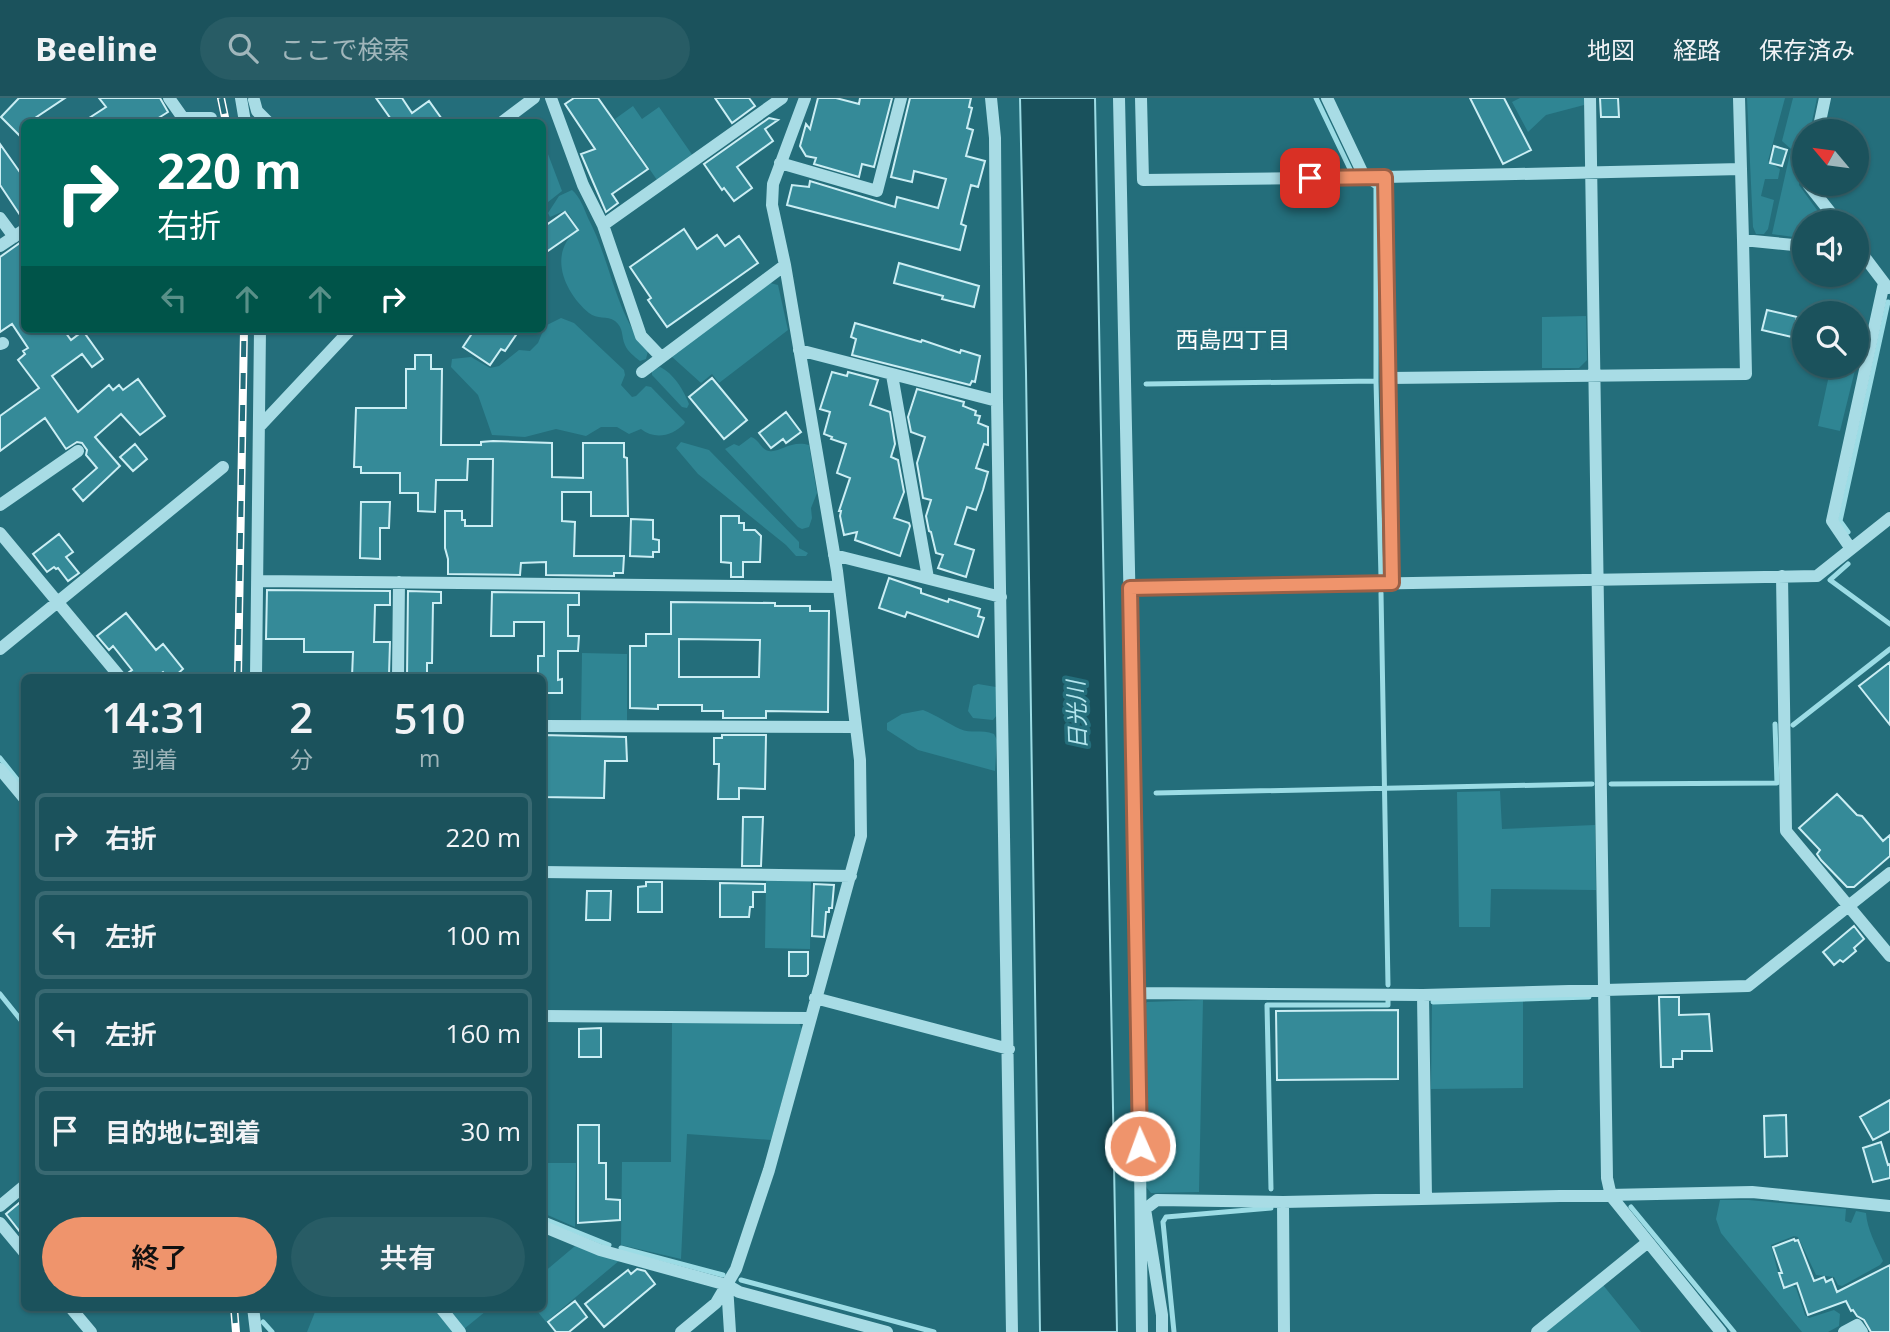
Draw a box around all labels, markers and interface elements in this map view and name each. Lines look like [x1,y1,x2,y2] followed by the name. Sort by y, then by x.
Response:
[200,17,690,80] search box
[35,26,158,71] text: Beeline
[224,29,262,67] icon: search
[280,31,410,67] text: ここで検索
[1587,33,1635,66] text: 地図
[1673,33,1721,66] text: 経路
[1759,33,1855,66] text: 保存済み
[1792,119,1869,196] north arrow
[1792,119,1869,378] map controls
[157,137,302,203] text: 220 m
[42,147,133,238] icon: right
[1280,148,1340,208] pin
[1291,159,1329,197] icon: arrive
[157,203,221,246] text: 右折
[1792,210,1869,287] button: sound
[155,280,193,318] icon: left
[228,280,266,318] icon: ahead
[301,280,339,318] icon: ahead
[374,280,412,318] icon: right
[1792,301,1869,378] button: search
[1176,323,1291,355] district label: 西島四丁目
[1059,677,1093,750] water label: 日光川
[101,688,209,745] text: 14:31
[289,688,313,745] text: 2
[394,689,466,746] text: 510
[419,742,440,774] text: m
[132,743,178,775] text: 到着
[290,743,313,775] text: 分
[46,818,84,856] icon: right
[446,819,521,855] text: 220 m
[105,820,157,856] text: 右折
[46,916,84,954] icon: left
[446,917,521,953] text: 100 m
[105,918,157,954] text: 左折
[46,1014,84,1052] icon: left
[446,1015,521,1051] text: 160 m
[105,1016,157,1052] text: 左折
[1103,1109,1177,1183] position arrow
[46,1112,84,1150] icon: arrive
[460,1113,521,1149] text: 30 m
[105,1114,261,1150] text: 目的地に到着
[42,1217,277,1297] button: 終了
[291,1217,525,1297] button: 共有

